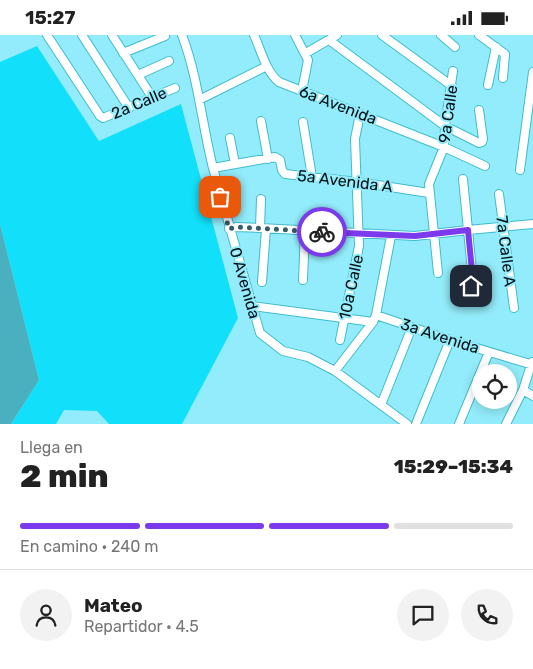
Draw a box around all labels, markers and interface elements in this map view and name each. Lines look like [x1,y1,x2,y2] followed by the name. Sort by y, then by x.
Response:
[25,6,76,29] text: 15:27
[296,81,380,129] street label: 6a Avenida
[108,83,170,123] street label: 2a Calle
[435,84,461,144] street label: 9a Calle
[296,166,394,196] street label: 5a Avenida A
[199,176,241,218] pin
[206,183,234,211] icon: bag
[297,207,347,257] courier
[492,214,520,288] street label: 7a Calle A
[308,218,336,246] icon: bike
[226,245,264,321] street label: 0 Avenida
[335,253,367,321] street label: 10a Calle
[450,265,492,307] pin
[457,272,485,300] icon: home
[398,314,482,358] street label: 3a Avenida
[472,364,517,409] map controls
[472,364,517,409] button: locate
[20,438,83,457] text: Llega en
[394,455,513,478] text: 15:29–15:34
[20,457,109,495] text: 2 min
[20,537,159,556] text: En camino · 240 m
[20,589,72,641] button: person
[397,589,449,641] button: chat
[461,589,513,641] button: phone
[84,594,143,617] text: Mateo
[84,617,199,636] text: Repartidor · 4.5

